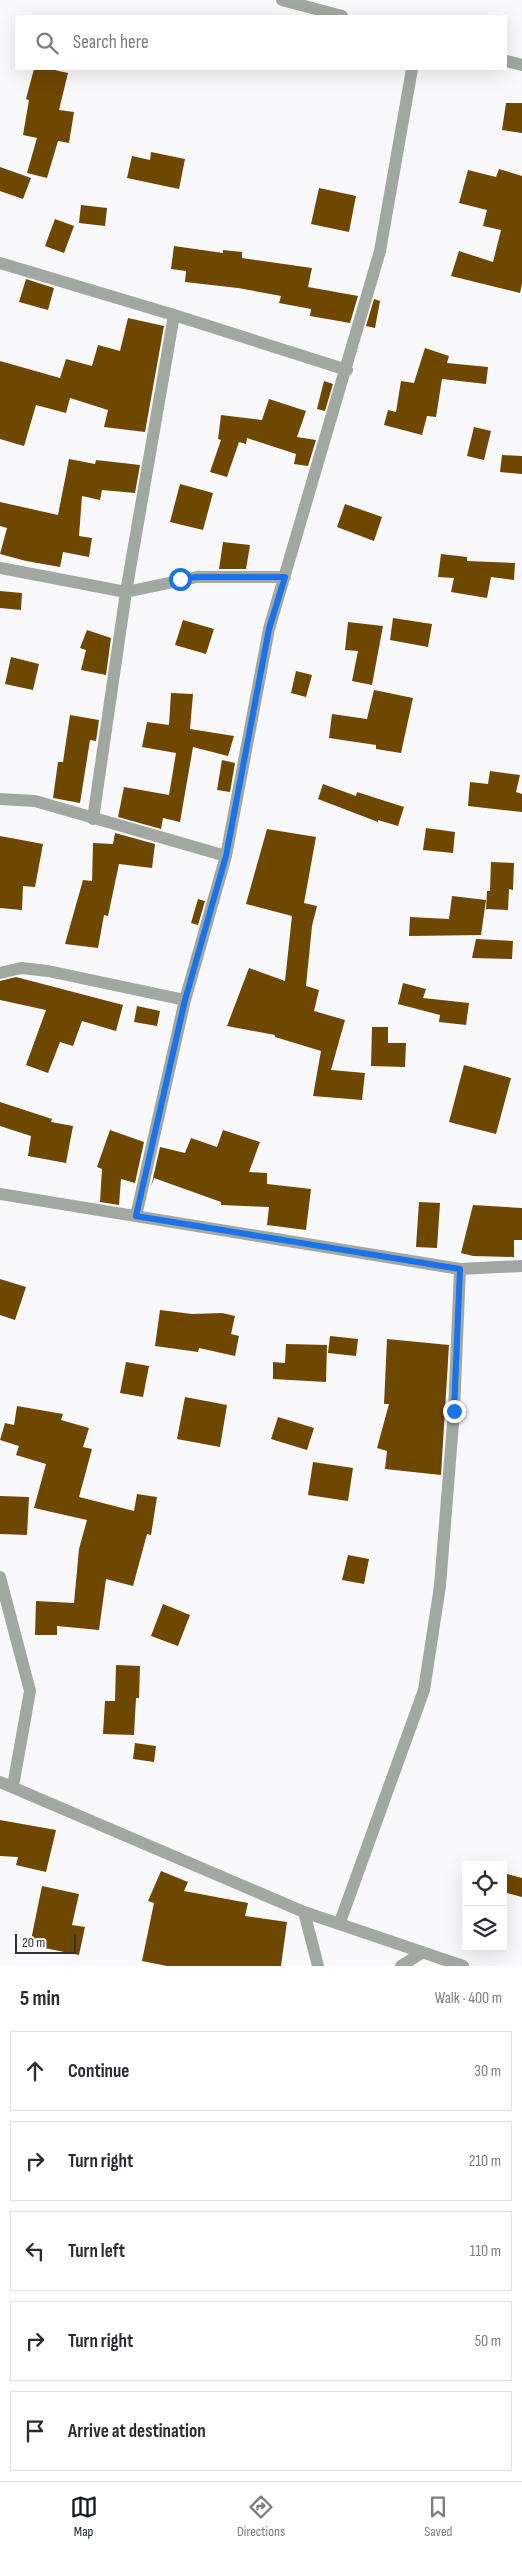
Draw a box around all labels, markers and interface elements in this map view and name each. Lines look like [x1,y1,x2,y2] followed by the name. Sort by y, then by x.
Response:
[15,15,507,70] search box
[33,29,61,57] icon: search
[73,31,149,54] text: Search here
[169,568,192,591] route start
[443,1400,466,1423] route end
[462,1861,507,1951] map controls
[462,1861,507,1906] button: locate
[462,1906,507,1951] button: layers
[15,1931,76,1954] scale bar
[22,1934,45,1951] text: 20 m
[20,1986,60,2011] text: 5 min
[435,1989,502,2008] text: Walk · 400 m
[21,2057,49,2085] icon: ahead
[68,2060,129,2083] text: Continue
[474,2062,501,2081] text: 30 m
[21,2147,49,2175] icon: right
[68,2150,133,2173] text: Turn right
[469,2152,501,2171] text: 210 m
[21,2237,49,2265] icon: left
[68,2240,125,2263] text: Turn left
[470,2242,501,2261] text: 110 m
[21,2327,49,2355] icon: right
[68,2330,133,2353] text: Turn right
[475,2332,501,2351] text: 50 m
[21,2417,49,2445] icon: arrive
[68,2420,206,2443] text: Arrive at destination
[70,2493,98,2540] tab: Map
[237,2493,285,2540] tab: Directions
[424,2493,452,2540] tab: Saved

